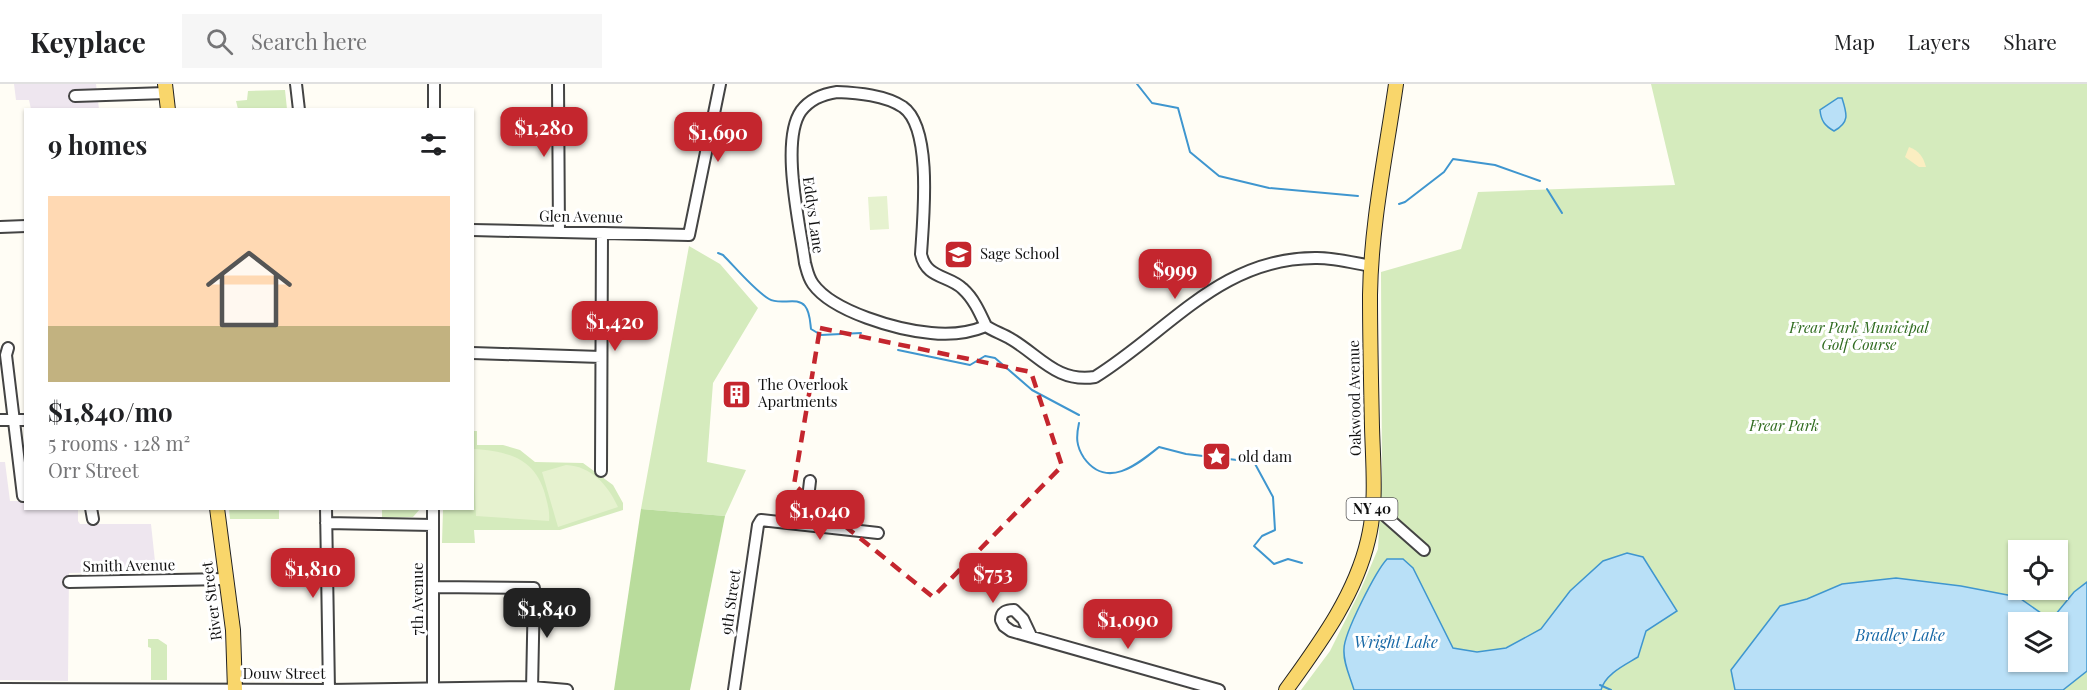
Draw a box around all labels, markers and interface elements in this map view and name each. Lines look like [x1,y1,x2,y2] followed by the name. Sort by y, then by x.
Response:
[182,14,602,68] search box
[30,23,146,60] text: Keyplace
[203,25,236,58] icon: search
[251,26,367,56] text: Search here
[1834,27,1875,55] text: Map
[1908,27,1970,55] text: Layers
[2003,27,2057,55] text: Share
[495,107,593,158] pin: $1,280
[669,112,767,163] pin: $1,690
[514,113,574,140] text: $1,280
[688,118,748,145] text: $1,690
[48,127,147,162] text: 9 homes
[417,128,450,161] icon: filters
[799,175,829,255] street label: Eddys Lane
[539,205,623,227] street label: Glen Avenue
[195,235,303,343] icon: home
[943,238,975,270] school or university icon: Sage School
[980,243,1059,263] place label: Sage School
[1139,249,1211,300] pin: $999
[1153,255,1197,282] text: $999
[566,301,664,352] pin: $1,420
[586,307,644,334] text: $1,420
[1788,317,1930,354] park label: Frear Park Municipal Golf Course
[1343,340,1365,456] street label: Oakwood Avenue
[757,374,849,411] place label: The Overlook Apartments
[721,378,753,410] building icon: The Overlook Apartments
[48,394,173,429] text: $1,840/mo
[1748,415,1819,435] park label: Frear Park
[48,429,190,456] text: 5 rooms · 128 m²
[1201,441,1233,473] place icon: old dam
[1238,446,1293,466] place label: old dam
[48,456,139,483] text: Orr Street
[771,490,869,541] pin: $1,040
[790,496,850,523] text: $1,040
[1346,498,1398,520] road number: NY 40
[2008,540,2068,672] map controls
[2008,540,2068,600] button: locate
[264,548,362,599] pin: $1,810
[957,553,1029,604] pin: $753
[82,554,175,576] street label: Smith Avenue
[285,554,341,581] text: $1,810
[973,559,1013,586] text: $753
[196,560,226,642] street label: River Street
[407,563,427,635] street label: 7th Avenue
[716,567,745,636] street label: 9th Street
[498,588,596,639] pin: $1,840
[517,594,577,621] text: $1,840
[1079,599,1177,650] pin: $1,090
[1097,605,1159,632] text: $1,090
[2008,612,2068,672] button: layers
[1854,624,1945,645] water label: Bradley Lake
[1354,631,1438,652] water label: Wright Lake
[243,663,326,683] street label: Douw Street

